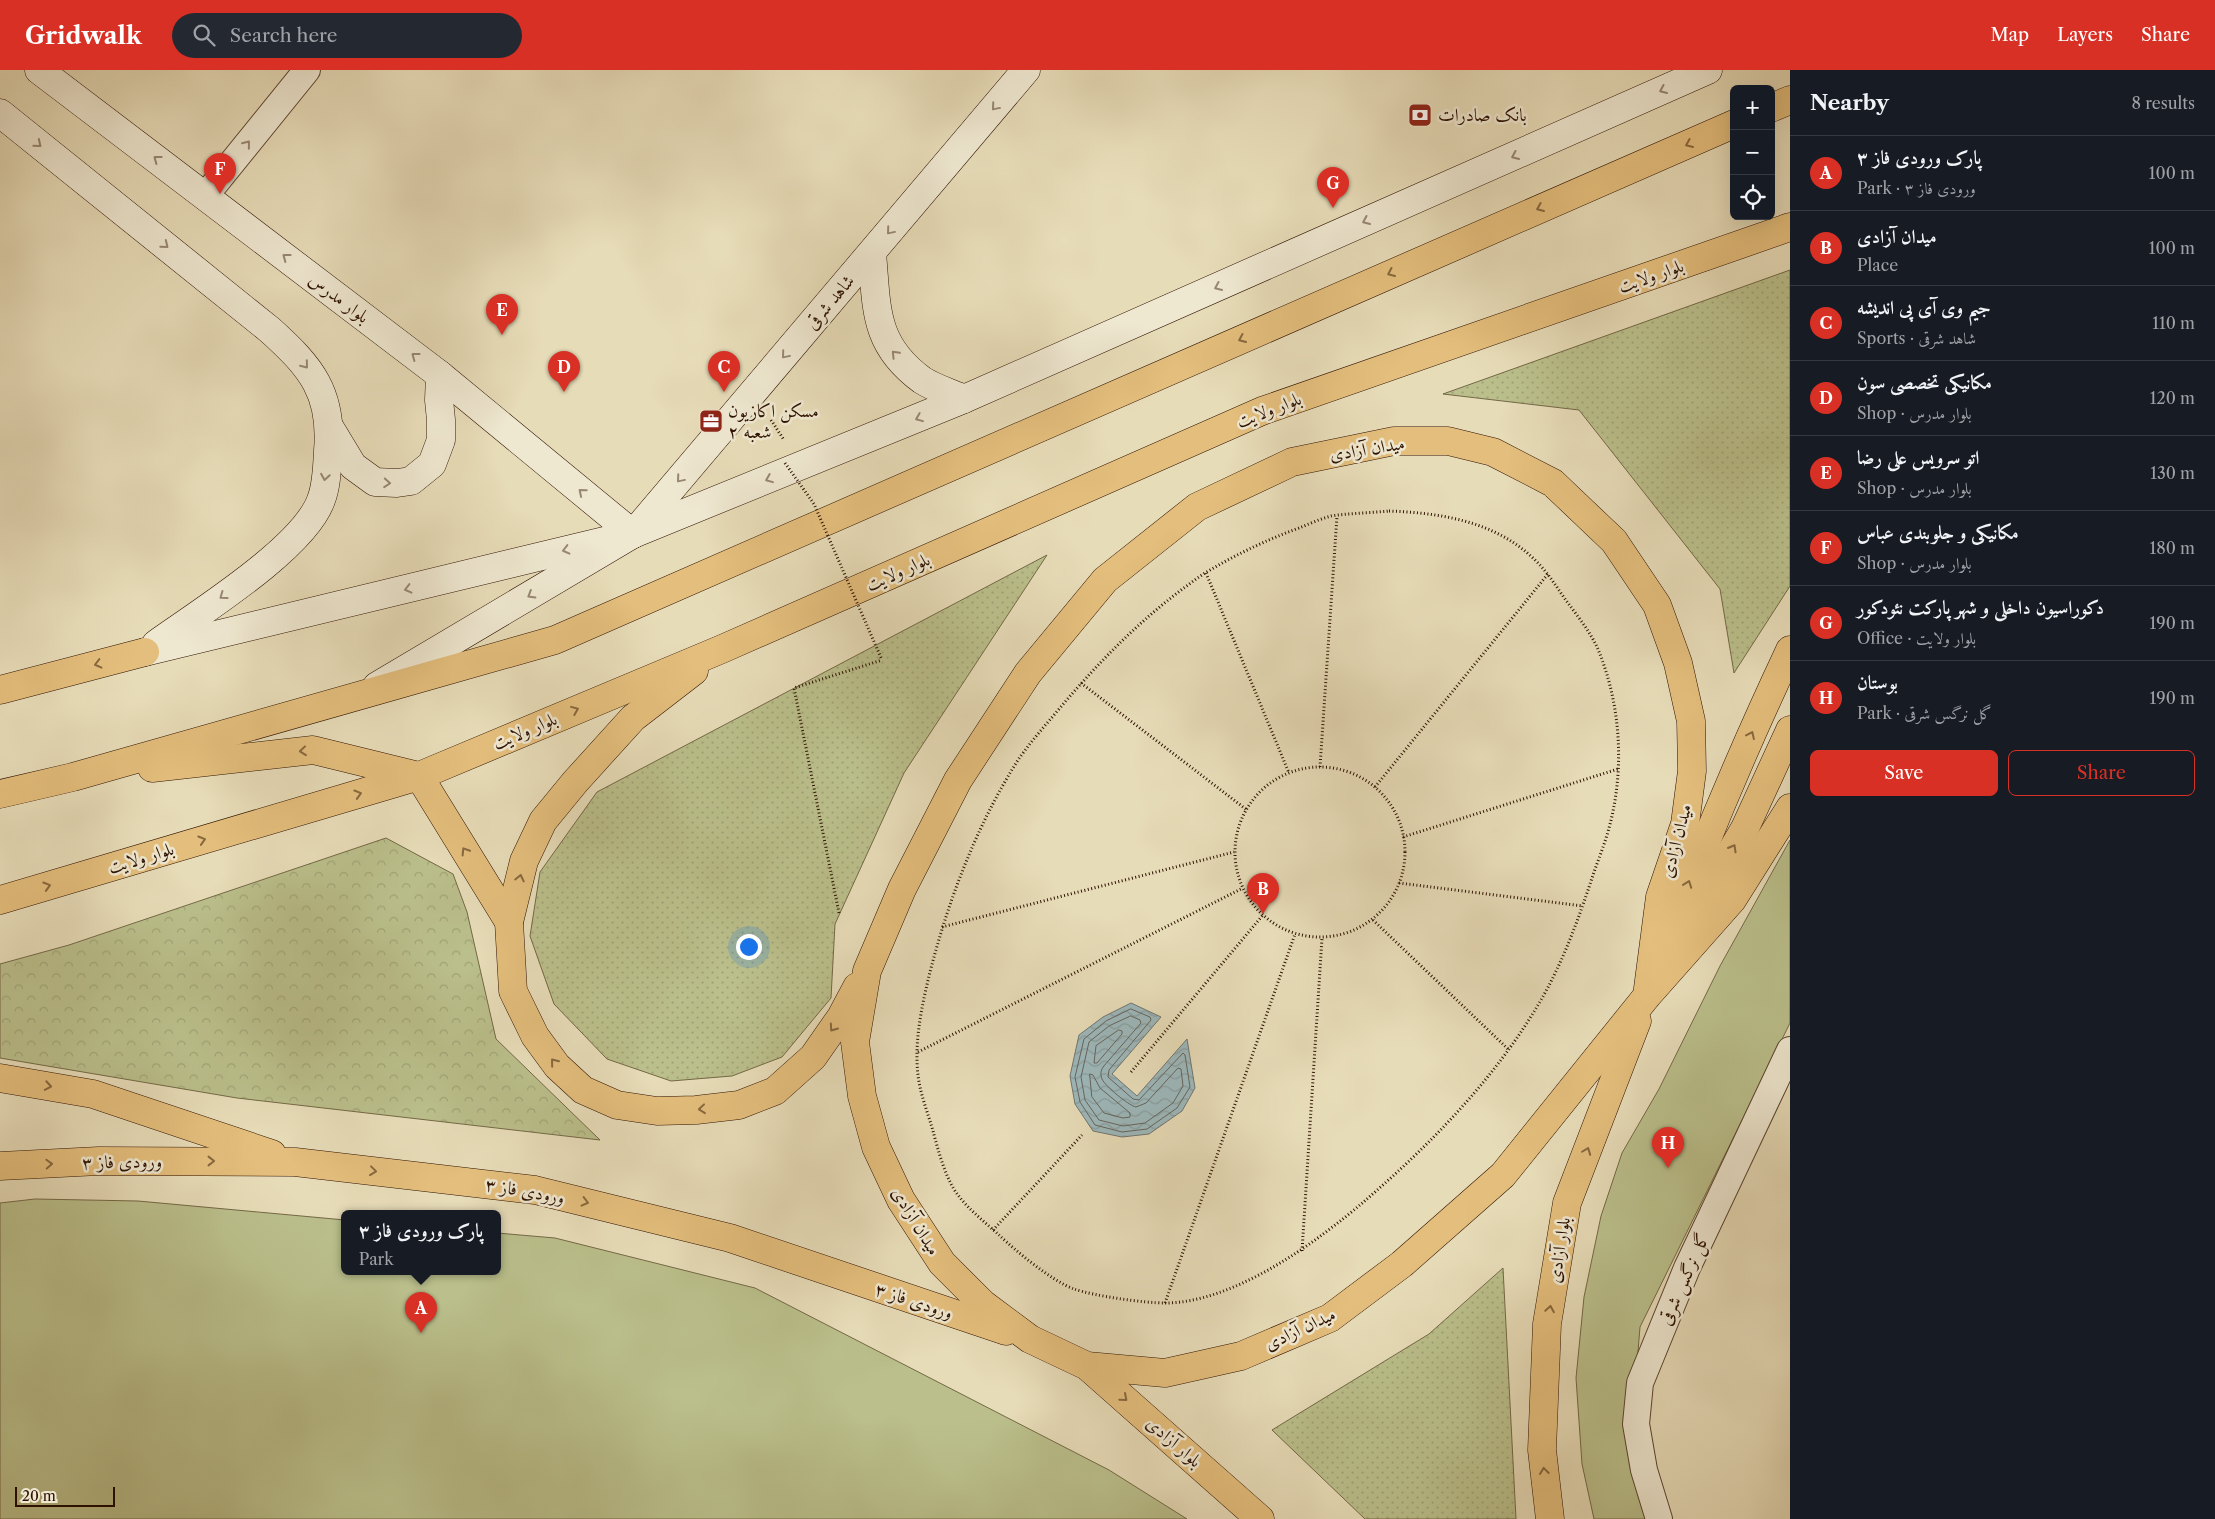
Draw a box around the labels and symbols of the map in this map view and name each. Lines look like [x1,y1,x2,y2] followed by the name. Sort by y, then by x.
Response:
[1659,83,1668,94] one-way arrow
[992,102,1001,111] one-way arrow
[1407,102,1433,128] bank icon: بانک صادرات
[1438,104,1527,126] place label: بانک صادرات
[1685,137,1694,148] one-way arrow
[32,138,41,146] one-way arrow
[241,141,250,150] one-way arrow
[1511,149,1520,160] one-way arrow
[204,153,236,194] pin: F
[153,156,163,165] one-way arrow
[1317,167,1349,208] pin: G
[1536,202,1545,213] one-way arrow
[1362,215,1371,226] one-way arrow
[887,226,896,235] one-way arrow
[159,240,168,248] one-way arrow
[283,255,292,263] one-way arrow
[1615,255,1687,298] street label: بلوار ولایت
[1387,267,1396,278] one-way arrow
[304,268,374,328] street label: بلوار مدرس
[801,270,860,335] street label: شاهد شرقی
[1214,281,1223,292] one-way arrow
[486,294,518,335] pin: E
[1238,332,1247,343] one-way arrow
[782,349,790,358] one-way arrow
[548,351,580,392] pin: D
[708,351,740,392] pin: C
[892,351,901,360] one-way arrow
[412,353,421,361] one-way arrow
[299,359,308,368] one-way arrow
[1234,388,1305,433] street label: بلوار ولایت
[728,400,819,443] place label: مسکن اکازیون شعبه ۲
[698,408,724,434] office icon: مسکن اکازیون شعبه ۲
[915,411,924,422] one-way arrow
[1328,432,1406,466] street label: میدان آزادی
[321,473,331,481] one-way arrow
[677,473,685,482] one-way arrow
[765,473,773,483] one-way arrow
[384,477,392,488] one-way arrow
[578,489,587,498] one-way arrow
[562,544,571,555] one-way arrow
[863,548,934,597] street label: بلوار ولایت
[405,583,413,593] one-way arrow
[527,589,536,599] one-way arrow
[219,590,229,599] one-way arrow
[94,659,102,669] one-way arrow
[570,705,579,716] one-way arrow
[490,708,561,755] street label: بلوار ولایت
[1744,731,1755,740] one-way arrow
[299,745,307,756] one-way arrow
[354,789,362,799] one-way arrow
[1656,802,1696,880] street label: میدان آزادی
[198,835,206,845] one-way arrow
[105,838,177,879] street label: بلوار ولایت
[1727,844,1737,853] one-way arrow
[462,847,472,856] one-way arrow
[514,873,525,882] one-way arrow
[1247,873,1279,914] pin: B
[1682,881,1692,889] one-way arrow
[42,882,50,892] one-way arrow
[736,934,762,960] your location
[830,1022,839,1032] one-way arrow
[552,1059,560,1068] one-way arrow
[44,1081,52,1091] one-way arrow
[697,1103,705,1114] one-way arrow
[1652,1127,1684,1168] pin: H
[1581,1147,1591,1156] one-way arrow
[82,1150,162,1174] street label: ورودی فاز ۳
[207,1156,215,1167] one-way arrow
[45,1158,53,1169] one-way arrow
[369,1165,377,1176] one-way arrow
[484,1173,566,1209] street label: ورودی فاز ۳
[887,1183,945,1259] street label: میدان آزادی
[581,1196,590,1207] one-way arrow
[1543,1215,1575,1285] street label: بلوار آزادی
[1654,1230,1715,1329] street label: گل نرگس شرقی
[872,1278,956,1324] street label: ورودی فاز ۳
[405,1292,437,1333] pin: A
[1261,1303,1339,1355] street label: میدان آزادی
[1544,1304,1554,1313] one-way arrow
[1118,1392,1127,1401] one-way arrow
[1142,1412,1206,1472] street label: بلوار آزادی
[1539,1466,1550,1474] one-way arrow
[15,1484,115,1507] scale bar

